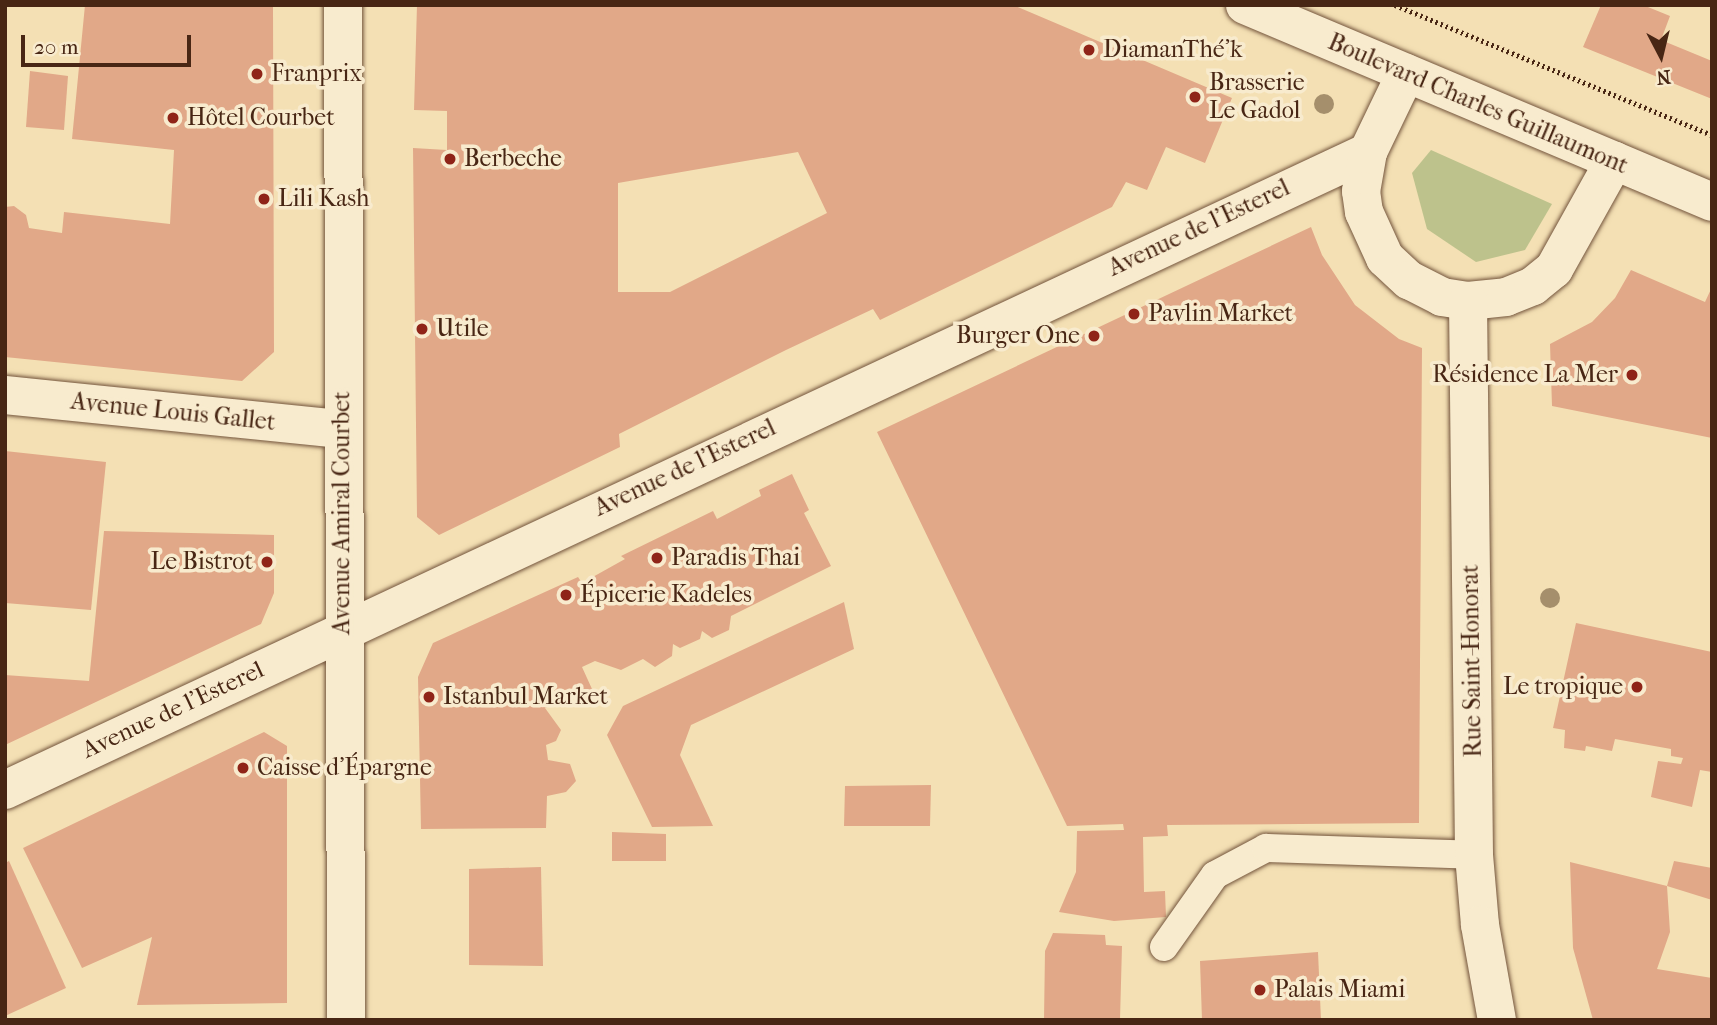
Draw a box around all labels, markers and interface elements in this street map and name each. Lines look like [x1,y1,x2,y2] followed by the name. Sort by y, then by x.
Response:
[24,21,194,65] scale bar
[1626,21,1696,91] north arrow
[1324,28,1632,180] street label: Boulevard Charles Guillaumont
[34,35,78,59] text: 20 m
[1103,36,1242,64] place label: DiamanThé'k
[1081,42,1097,58] marker: DiamanThé'k
[271,60,362,88] place label: Franprix
[1655,65,1672,89] text: N
[249,66,265,82] marker: Franprix
[1209,69,1304,125] place label: Brasserie Le Gadol
[1187,89,1203,105] marker: Brasserie Le Gadol
[187,104,335,132] place label: Hôtel Courbet
[165,110,181,126] marker: Hôtel Courbet
[464,145,562,173] place label: Berbeche
[442,151,458,167] marker: Berbeche
[1104,173,1294,283] street label: Avenue de l'Esterel
[278,185,369,213] place label: Lili Kash
[256,191,272,207] marker: Lili Kash
[1148,300,1293,328] place label: Pavlin Market
[1126,306,1142,322] marker: Pavlin Market
[436,315,489,343] place label: Utile
[414,321,430,337] marker: Utile
[956,322,1080,350] place label: Burger One
[1086,328,1102,344] marker: Burger One
[1432,361,1618,389] place label: Résidence La Mer
[1624,367,1640,383] marker: Résidence La Mer
[69,387,277,437] street label: Avenue Louis Gallet
[328,391,356,635] street label: Avenue Amiral Courbet
[590,413,780,523] street label: Avenue de l'Esterel
[671,544,800,572] place label: Paradis Thai
[151,548,253,576] place label: Le Bistrot
[649,550,665,566] marker: Paradis Thai
[259,554,275,570] marker: Le Bistrot
[1456,564,1488,758] street label: Rue Saint-Honorat
[580,581,752,609] place label: Épicerie Kadeles
[558,587,574,603] marker: Épicerie Kadeles
[78,655,268,765] street label: Avenue de l'Esterel
[1503,673,1623,701] place label: Le tropique
[1629,679,1645,695] marker: Le tropique
[443,683,608,711] place label: Istanbul Market
[421,689,437,705] marker: Istanbul Market
[257,754,432,782] place label: Caisse d'Épargne
[235,760,251,776] marker: Caisse d'Épargne
[1274,976,1405,1004] place label: Palais Miami
[1252,982,1268,998] marker: Palais Miami

